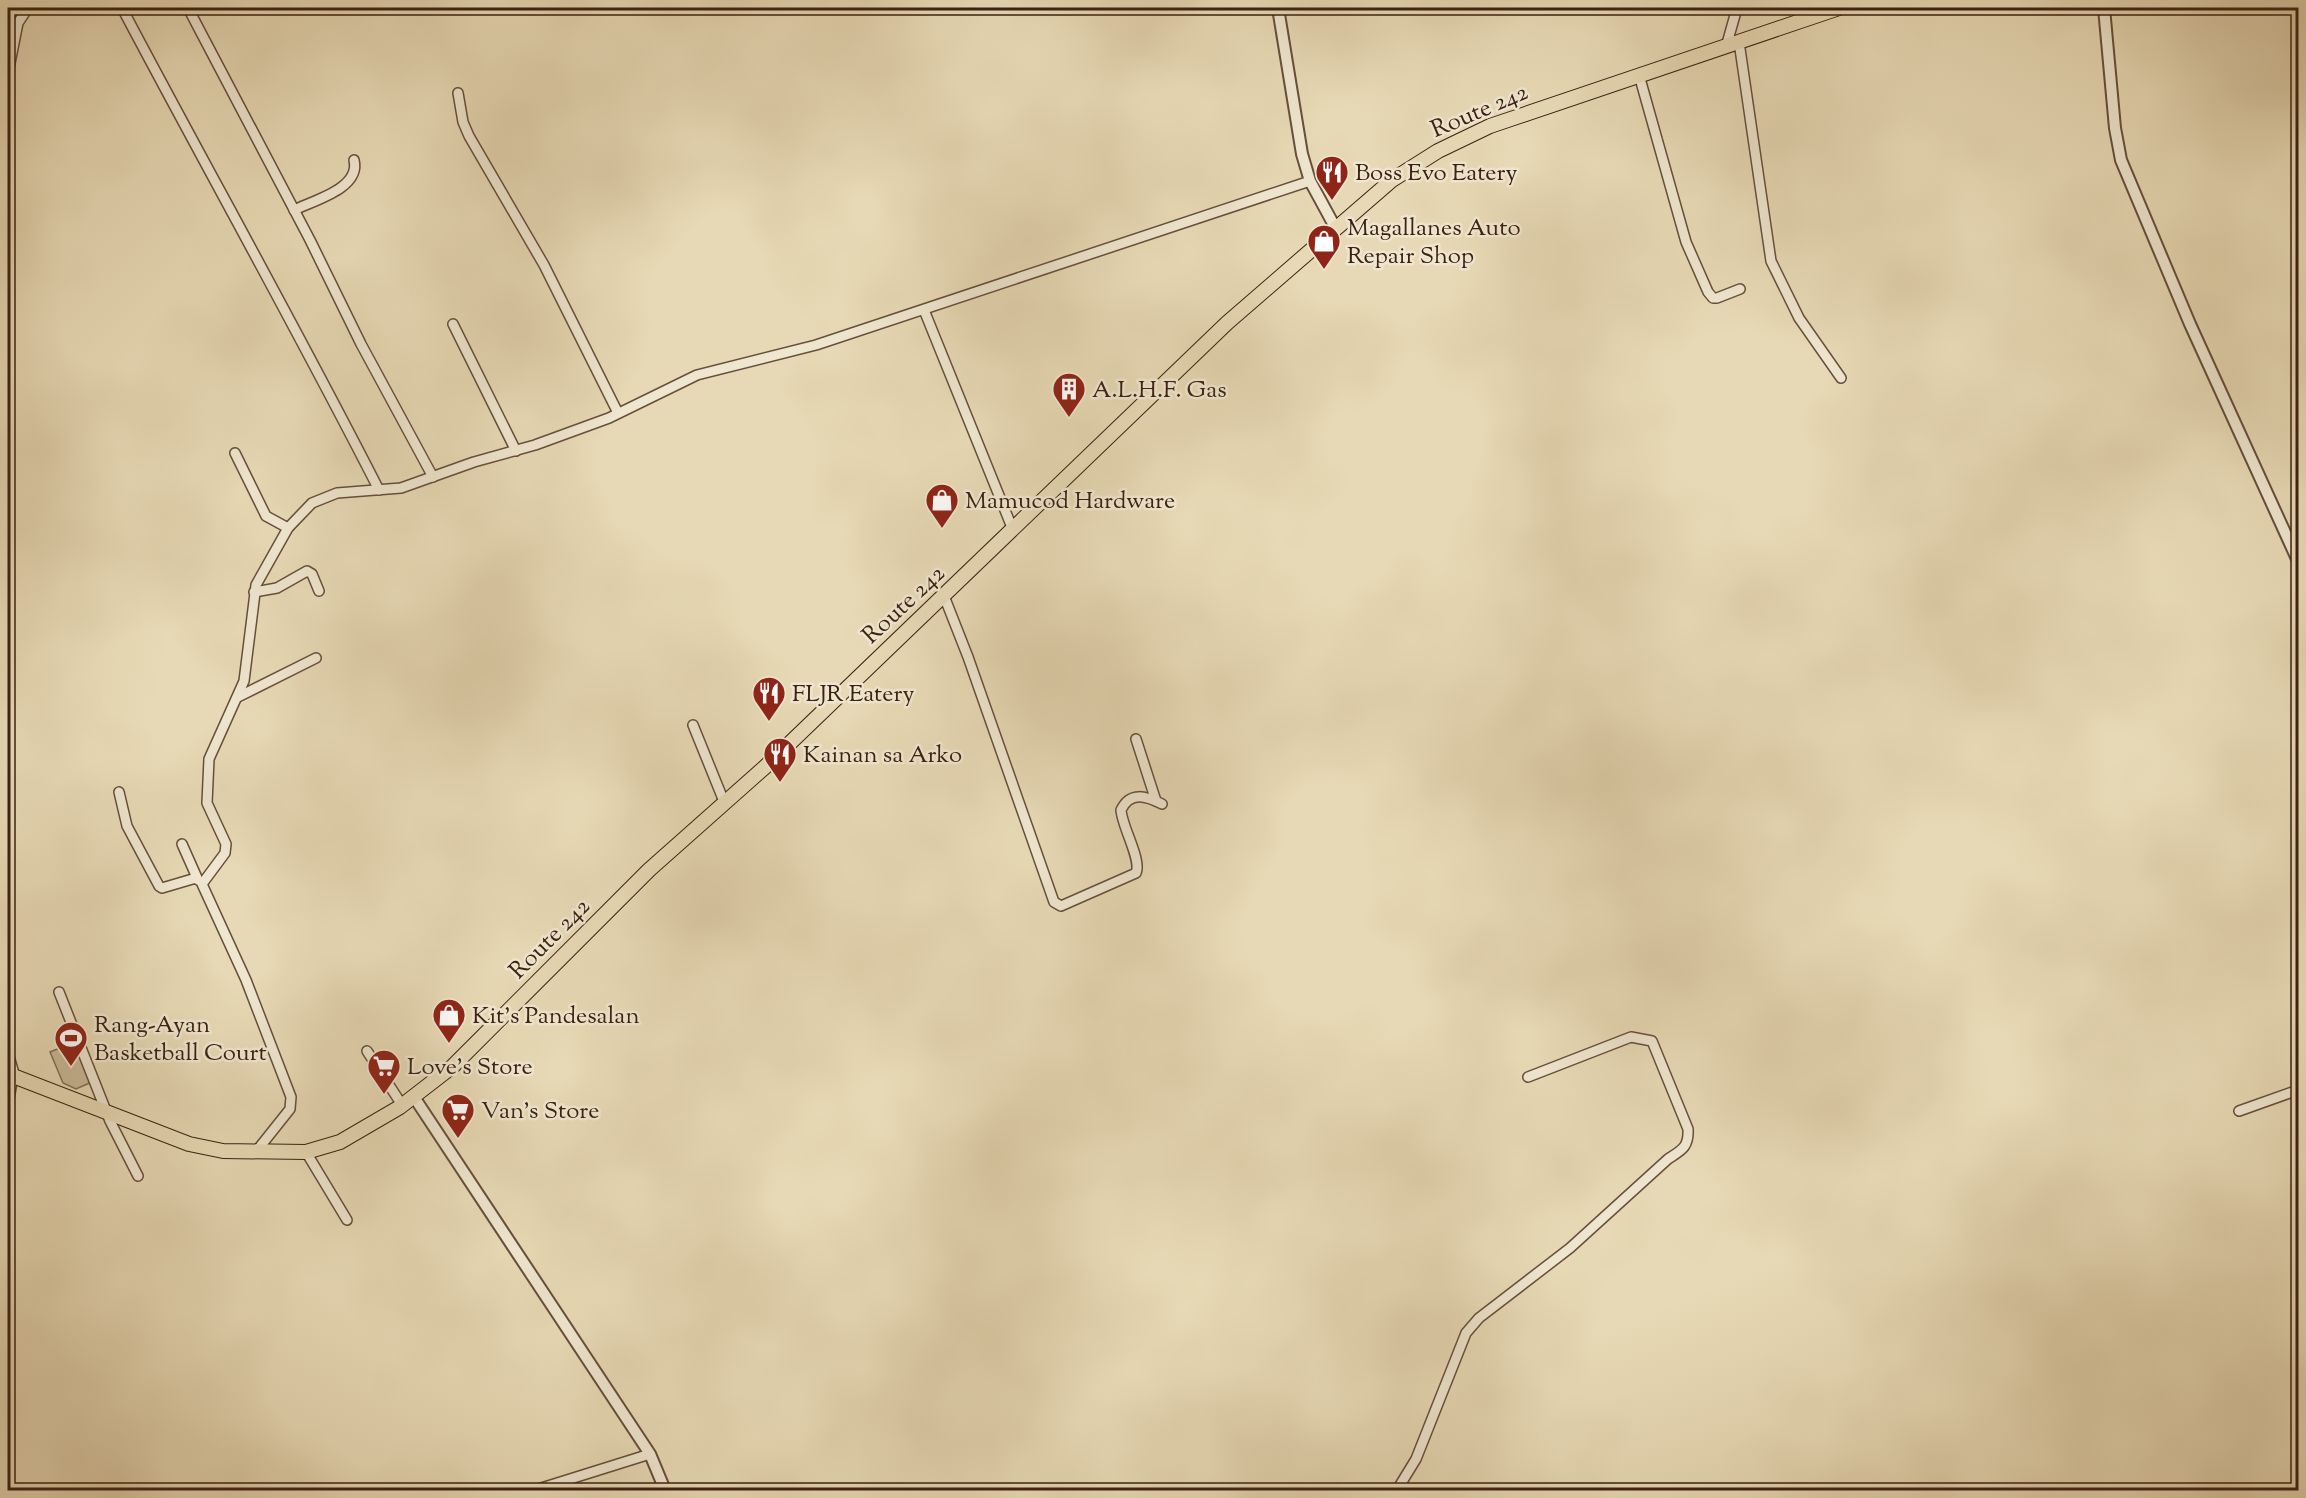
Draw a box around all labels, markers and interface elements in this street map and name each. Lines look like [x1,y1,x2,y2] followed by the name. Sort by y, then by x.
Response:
[1426,76,1534,148] street label: Route 242
[1314,154,1350,201] restaurant icon: Boss Evo Eatery
[1355,157,1518,191] place label: Boss Evo Eatery
[1347,212,1521,274] place label: Magallanes Auto Repair Shop
[1306,223,1342,270] shop icon: Magallanes Auto Repair Shop
[1051,371,1087,418] building icon: A.L.H.F. Gas
[1092,374,1227,408] place label: A.L.H.F. Gas
[924,482,960,529] shop icon: Mamucod Hardware
[965,485,1175,519] place label: Mamucod Hardware
[855,558,953,653] street label: Route 242
[751,675,787,722] restaurant icon: FLJR Eatery
[792,678,914,712] place label: FLJR Eatery
[762,736,798,783] restaurant icon: Kainan sa Arko
[803,739,962,773] place label: Kainan sa Arko
[502,891,599,988] street label: Route 242
[431,997,467,1044] shop icon: Kit's Pandesalan
[472,1000,640,1034] place label: Kit's Pandesalan
[94,1009,267,1071] place label: Rang-Ayan Basketball Court
[53,1020,89,1067] sports icon: Rang-Ayan Basketball Court
[366,1048,402,1095] supermarket icon: Love's Store
[407,1051,533,1085] place label: Love's Store
[440,1092,476,1139] supermarket icon: Van's Store
[481,1095,600,1129] place label: Van's Store

